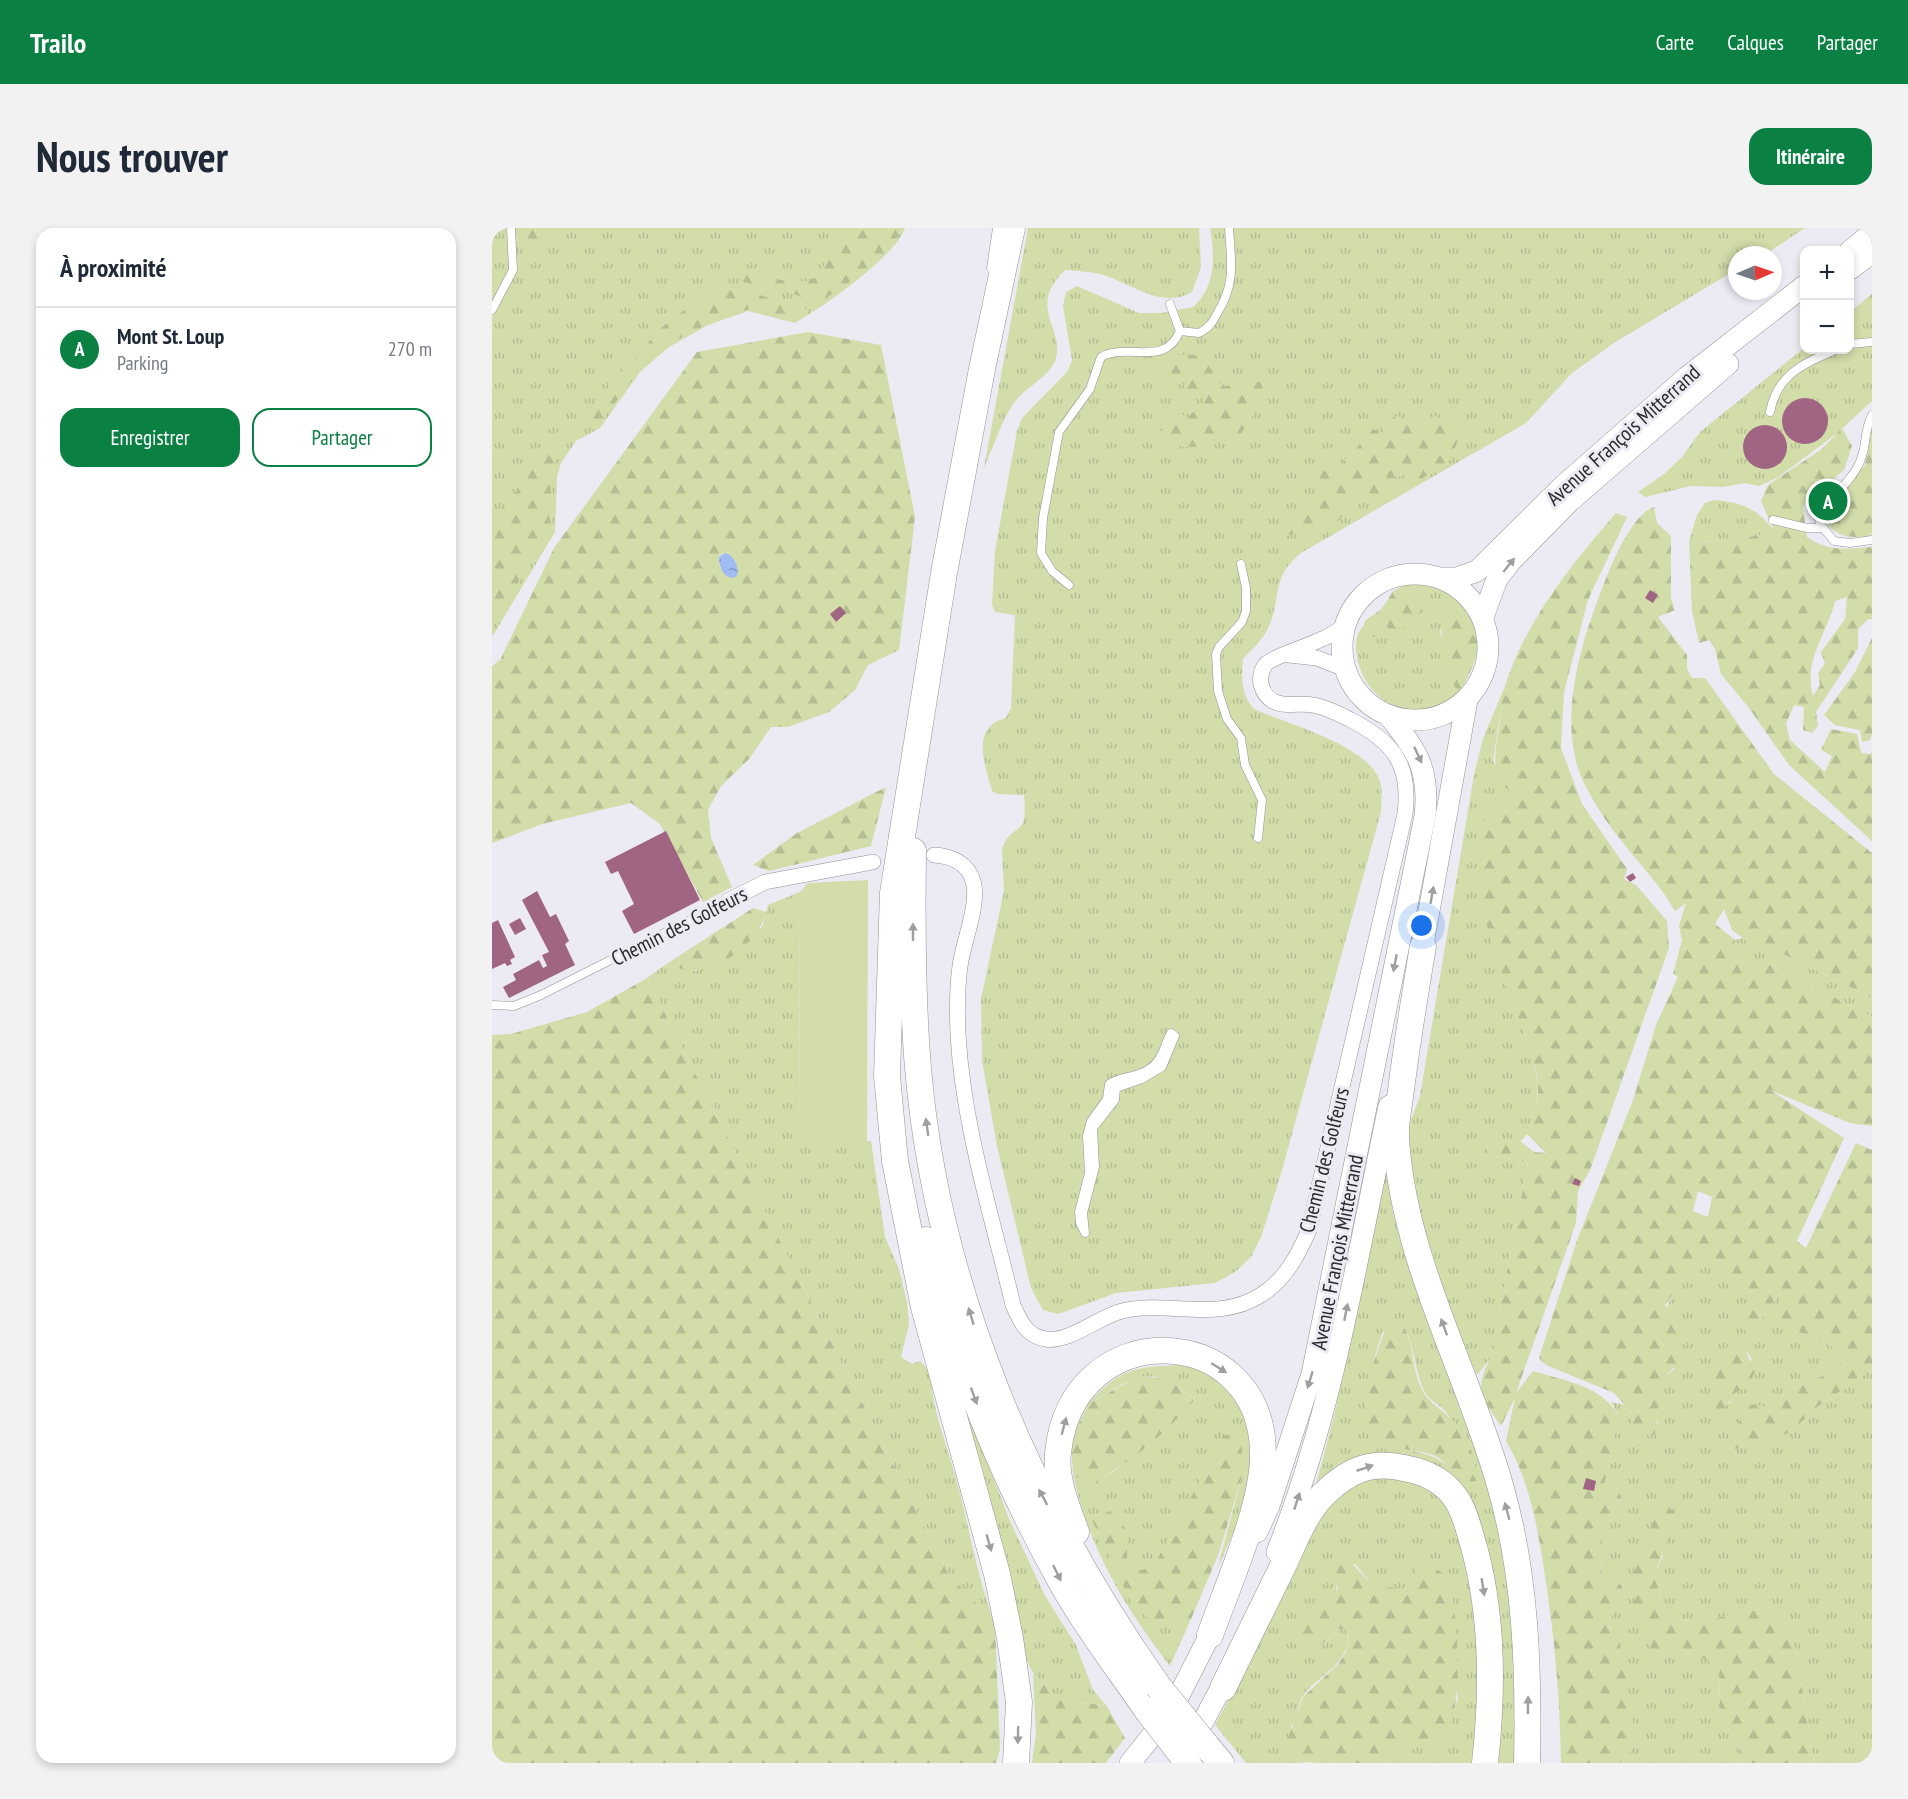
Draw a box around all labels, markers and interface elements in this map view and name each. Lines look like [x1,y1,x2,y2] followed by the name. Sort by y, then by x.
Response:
[30,24,86,61] text: Trailo
[1656,29,1694,56] text: Carte
[1727,29,1784,56] text: Calques
[1817,29,1878,56] text: Partager
[1749,128,1872,185] button: Itinéraire
[36,129,228,184] text: Nous trouver
[1728,246,1782,300] north arrow
[1800,246,1854,354] map controls
[1800,246,1854,300] button: +
[60,251,167,284] text: À proximité
[1800,300,1854,354] button: −
[117,322,224,350] text: Mont St. Loup
[74,336,85,362] text: A
[388,336,432,362] text: 270 m
[117,350,168,376] text: Parking
[1540,359,1706,511] street label: Avenue François Mitterrand
[60,408,240,467] button: Enregistrer
[252,408,432,467] button: Partager
[1808,478,1848,524] pin: A
[1502,557,1515,573] one-way arrow
[1413,746,1422,763] one-way arrow
[607,880,751,972] street label: Chemin des Golfeurs
[1428,886,1437,905] one-way arrow
[1407,911,1436,940] your location
[908,923,918,942] one-way arrow
[1390,953,1399,972] one-way arrow
[1293,1084,1355,1236] street label: Chemin des Golfeurs
[922,1117,931,1136] one-way arrow
[1305,1152,1369,1352] street label: Avenue François Mitterrand
[1342,1303,1351,1322] one-way arrow
[966,1307,975,1325] one-way arrow
[1439,1318,1448,1336] one-way arrow
[1211,1363,1227,1374] one-way arrow
[1305,1371,1314,1389] one-way arrow
[970,1387,980,1405] one-way arrow
[1060,1417,1069,1435] one-way arrow
[1356,1463,1374,1473] one-way arrow
[1038,1488,1048,1505] one-way arrow
[1293,1492,1302,1510] one-way arrow
[1502,1502,1511,1520] one-way arrow
[984,1534,994,1552] one-way arrow
[1052,1564,1061,1581] one-way arrow
[1479,1577,1488,1596] one-way arrow
[1523,1695,1533,1714] one-way arrow
[1013,1725,1023,1744] one-way arrow

